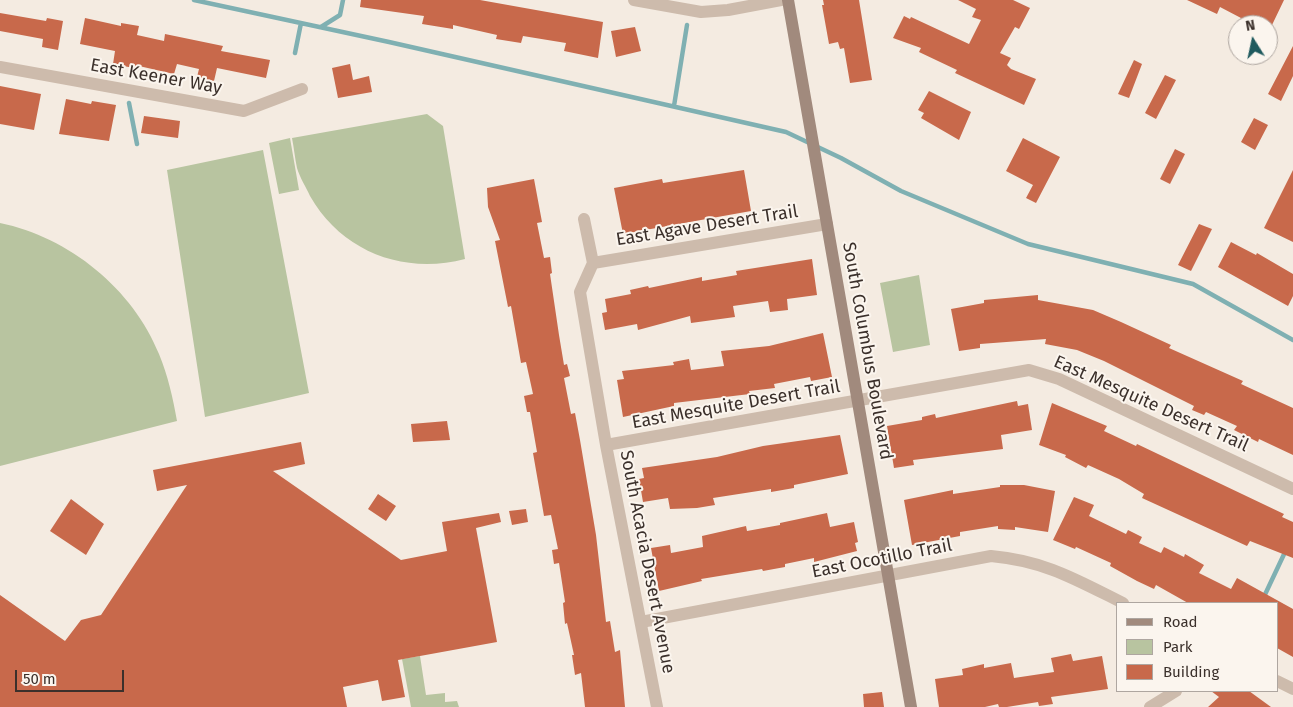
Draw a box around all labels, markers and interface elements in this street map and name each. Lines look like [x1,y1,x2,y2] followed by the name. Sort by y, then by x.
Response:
[1228,15,1278,65] north arrow
[1244,17,1257,35] text: N
[88,55,224,99] street label: East Keener Way
[614,201,800,251] street label: East Agave Desert Trail
[837,240,897,462] street label: South Columbus Boulevard
[1050,351,1252,457] street label: East Mesquite Desert Trail
[630,376,842,434] street label: East Mesquite Desert Trail
[615,449,679,675] street label: South Acacia Desert Avenue
[810,535,954,583] street label: East Ocotillo Trail
[1116,602,1278,692] legend
[1163,613,1198,631] text: Road
[1163,638,1193,656] text: Park
[18,660,126,692] scale bar
[1163,663,1219,681] text: Building
[23,670,56,688] text: 50 m

